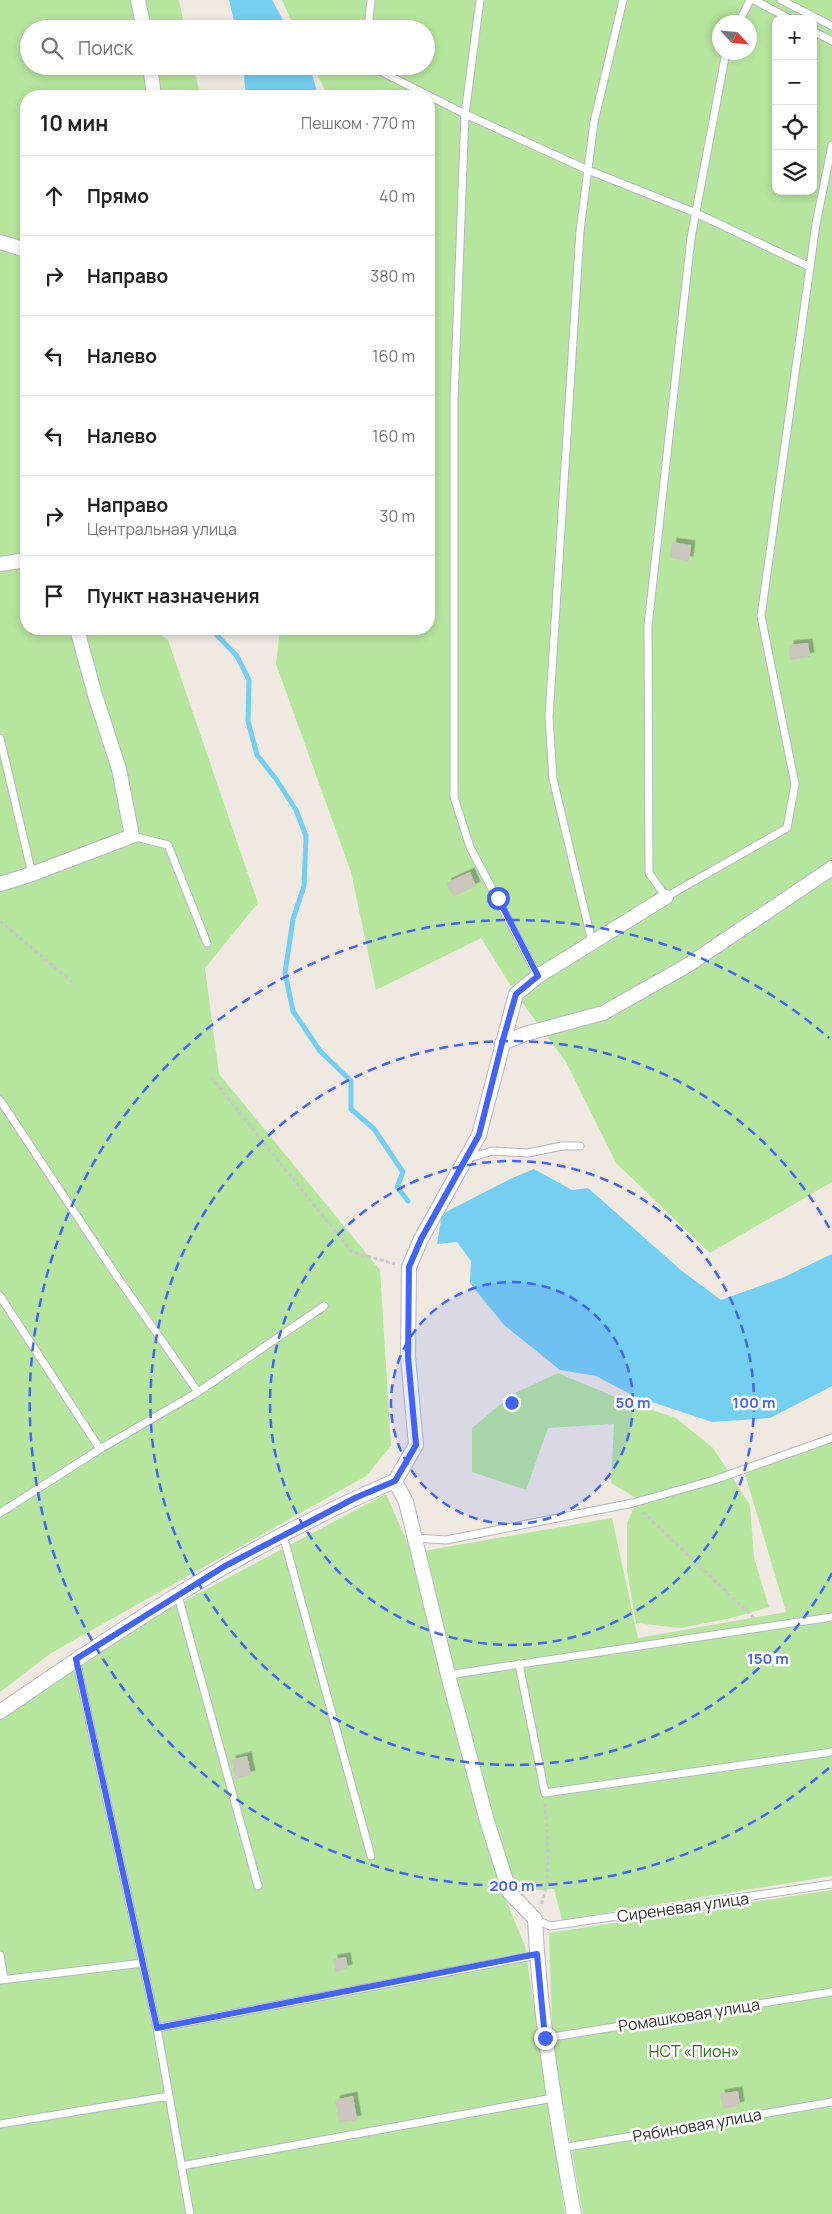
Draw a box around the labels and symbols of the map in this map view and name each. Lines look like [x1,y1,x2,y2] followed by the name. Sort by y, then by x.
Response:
[712,15,757,60] north arrow
[487,887,510,910] route start
[615,1392,651,1413] text: 50 m
[733,1392,775,1413] text: 100 m
[503,1394,521,1412] centre of rings
[747,1648,789,1669] text: 150 m
[489,1875,535,1896] text: 200 m
[616,1887,750,1927] street label: Сиреневая улица
[617,1993,761,2037] street label: Ромашковая улица
[534,2027,557,2050] route end
[649,2040,739,2062] park label: НСТ «Пион»
[631,2103,763,2147] street label: Рябиновая улица

